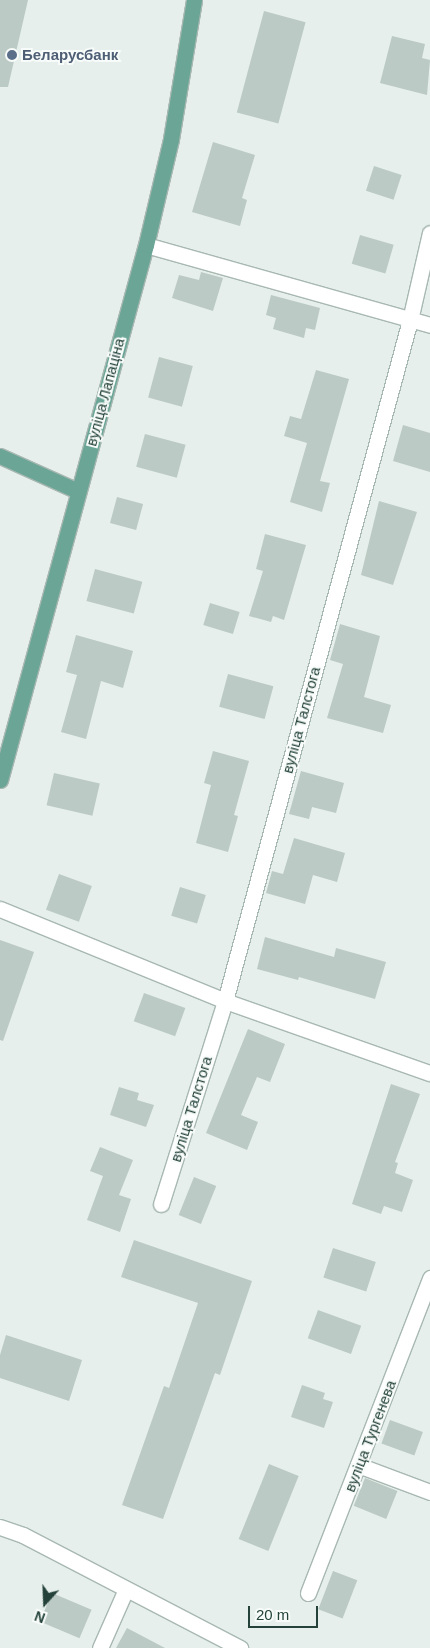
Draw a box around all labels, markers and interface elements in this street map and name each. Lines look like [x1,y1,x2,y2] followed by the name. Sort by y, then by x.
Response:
[22,46,118,64] place label: Беларусбанк
[6,49,18,61] marker: Беларусбанк
[82,336,128,448] street label: вуліца Лапаціна
[278,665,324,775] street label: вуліца Талстога
[166,1054,216,1164] street label: вуліца Талстога
[340,1378,400,1494] street label: вуліца Тургенева
[20,1578,70,1628] north arrow
[250,1596,320,1628] scale bar
[256,1606,289,1623] text: 20 m
[32,1608,47,1626] text: N

